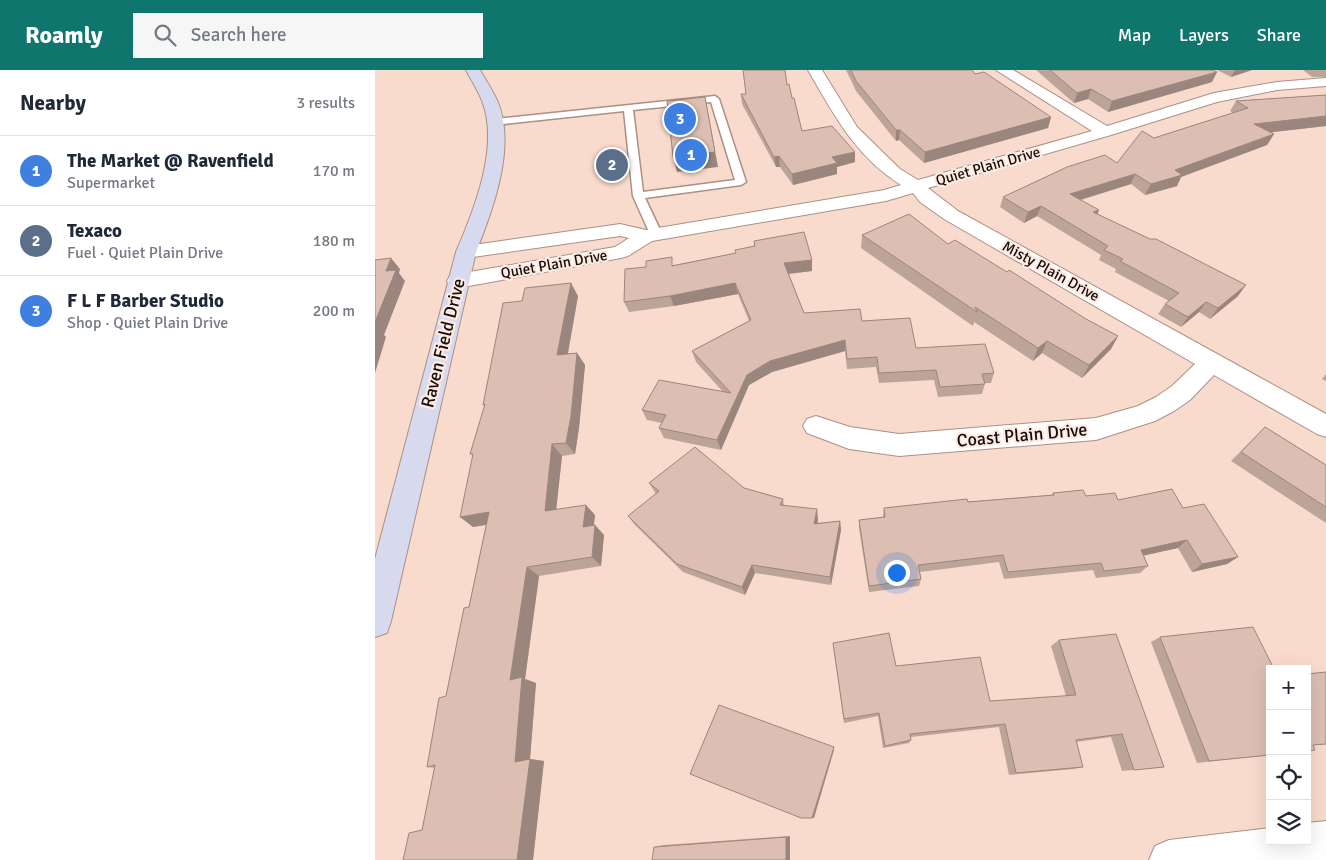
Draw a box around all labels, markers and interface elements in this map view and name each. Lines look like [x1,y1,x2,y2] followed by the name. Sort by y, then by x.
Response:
[133,13,483,58] search box
[25,20,103,50] text: Roamly
[151,21,179,49] icon: search
[191,23,287,47] text: Search here
[1118,24,1151,46] text: Map
[1179,24,1229,46] text: Layers
[1257,24,1301,46] text: Share
[20,90,86,116] text: Nearby
[296,93,355,113] text: 3 results
[664,100,696,138] pin: 3
[675,136,707,174] pin: 1
[934,143,1042,189] street label: Quiet Plain Drive
[596,146,628,184] pin: 2
[67,149,274,173] text: The Market @ Ravenfield
[32,161,40,181] text: 1
[313,161,355,181] text: 170 m
[67,173,155,193] text: Supermarket
[67,219,122,243] text: Texaco
[32,231,40,251] text: 2
[313,231,355,251] text: 180 m
[999,237,1103,305] street label: Misty Plain Drive
[67,243,223,263] text: Fuel · Quiet Plain Drive
[499,246,609,282] street label: Quiet Plain Drive
[416,276,470,410] street label: Raven Field Drive
[67,289,224,313] text: F L F Barber Studio
[32,301,40,321] text: 3
[313,301,355,321] text: 200 m
[67,313,228,333] text: Shop · Quiet Plain Drive
[956,418,1088,452] street label: Coast Plain Drive
[884,560,910,586] your location
[1266,665,1311,845] map controls
[1266,665,1311,710] button: +
[1266,710,1311,755] button: −
[1266,755,1311,800] button: locate
[1266,800,1311,845] button: layers

